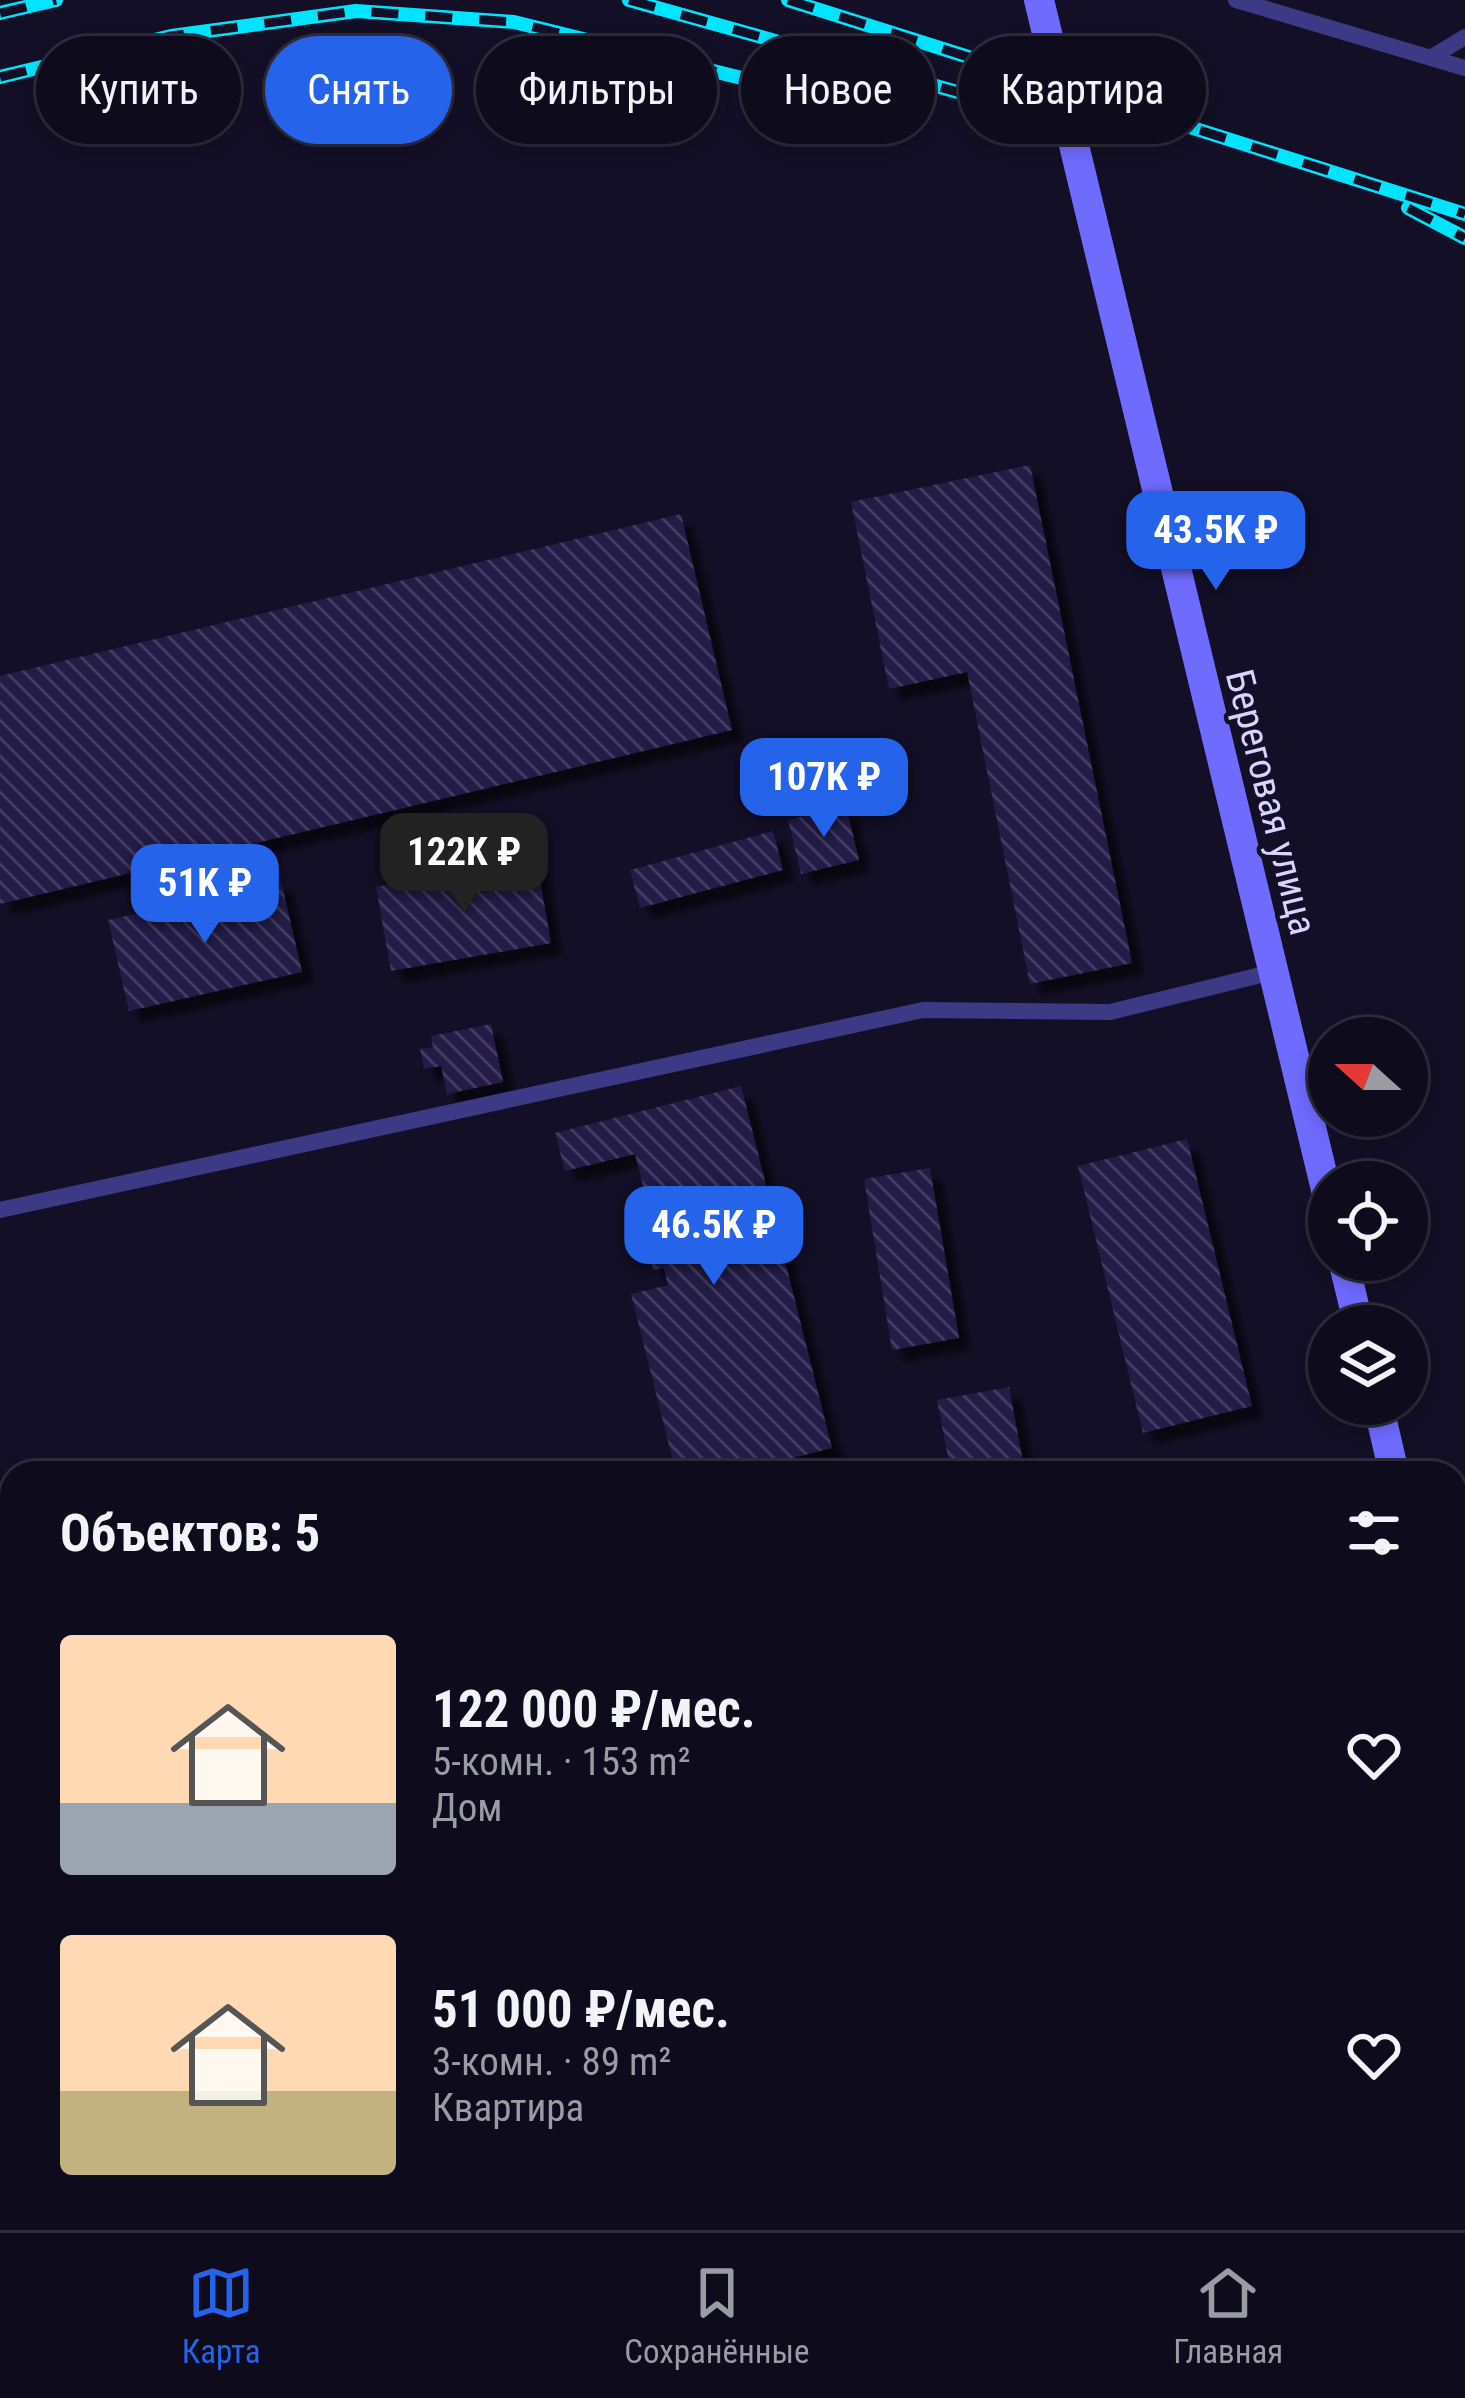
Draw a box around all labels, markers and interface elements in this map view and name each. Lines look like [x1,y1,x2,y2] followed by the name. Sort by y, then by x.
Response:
[36,36,241,144] chip: Купить
[265,36,452,144] chip: Снять
[476,36,717,144] chip: Фильтры
[741,36,935,144] chip: Новое
[959,36,1206,144] chip: Квартира
[1105,491,1327,593] pin: 43.5K ₽
[1153,507,1279,553] text: 43.5K ₽
[1216,665,1326,939] street label: Береговая улица
[726,738,922,840] pin: 107K ₽
[767,754,881,800] text: 107K ₽
[366,813,562,915] pin: 122K ₽
[407,829,521,875] text: 122K ₽
[121,844,289,946] pin: 51K ₽
[158,860,252,906] text: 51K ₽
[1308,1017,1428,1137] north arrow
[1308,1017,1428,1425] map controls
[1308,1161,1428,1281] button: locate
[603,1186,825,1288] pin: 46.5K ₽
[651,1202,777,1248] text: 46.5K ₽
[1308,1305,1428,1425] button: layers
[1341,1500,1407,1566] icon: filters
[60,1504,320,1563] text: Объектов: 5
[432,1680,756,1739] text: 122 000 ₽/мес.
[156,1683,300,1827] icon: home
[1341,1722,1407,1788] icon: heart
[432,1739,691,1785] text: 5-комн. · 153 m²
[432,1785,503,1831] text: Дом
[432,1980,730,2039] text: 51 000 ₽/мес.
[156,1983,300,2127] icon: home
[1341,2022,1407,2088] icon: heart
[432,2039,671,2085] text: 3-комн. · 89 m²
[432,2085,584,2131] text: Квартира
[182,2260,261,2371] tab: Карта
[624,2260,810,2371] tab: Сохранённые
[1173,2260,1283,2371] tab: Главная

